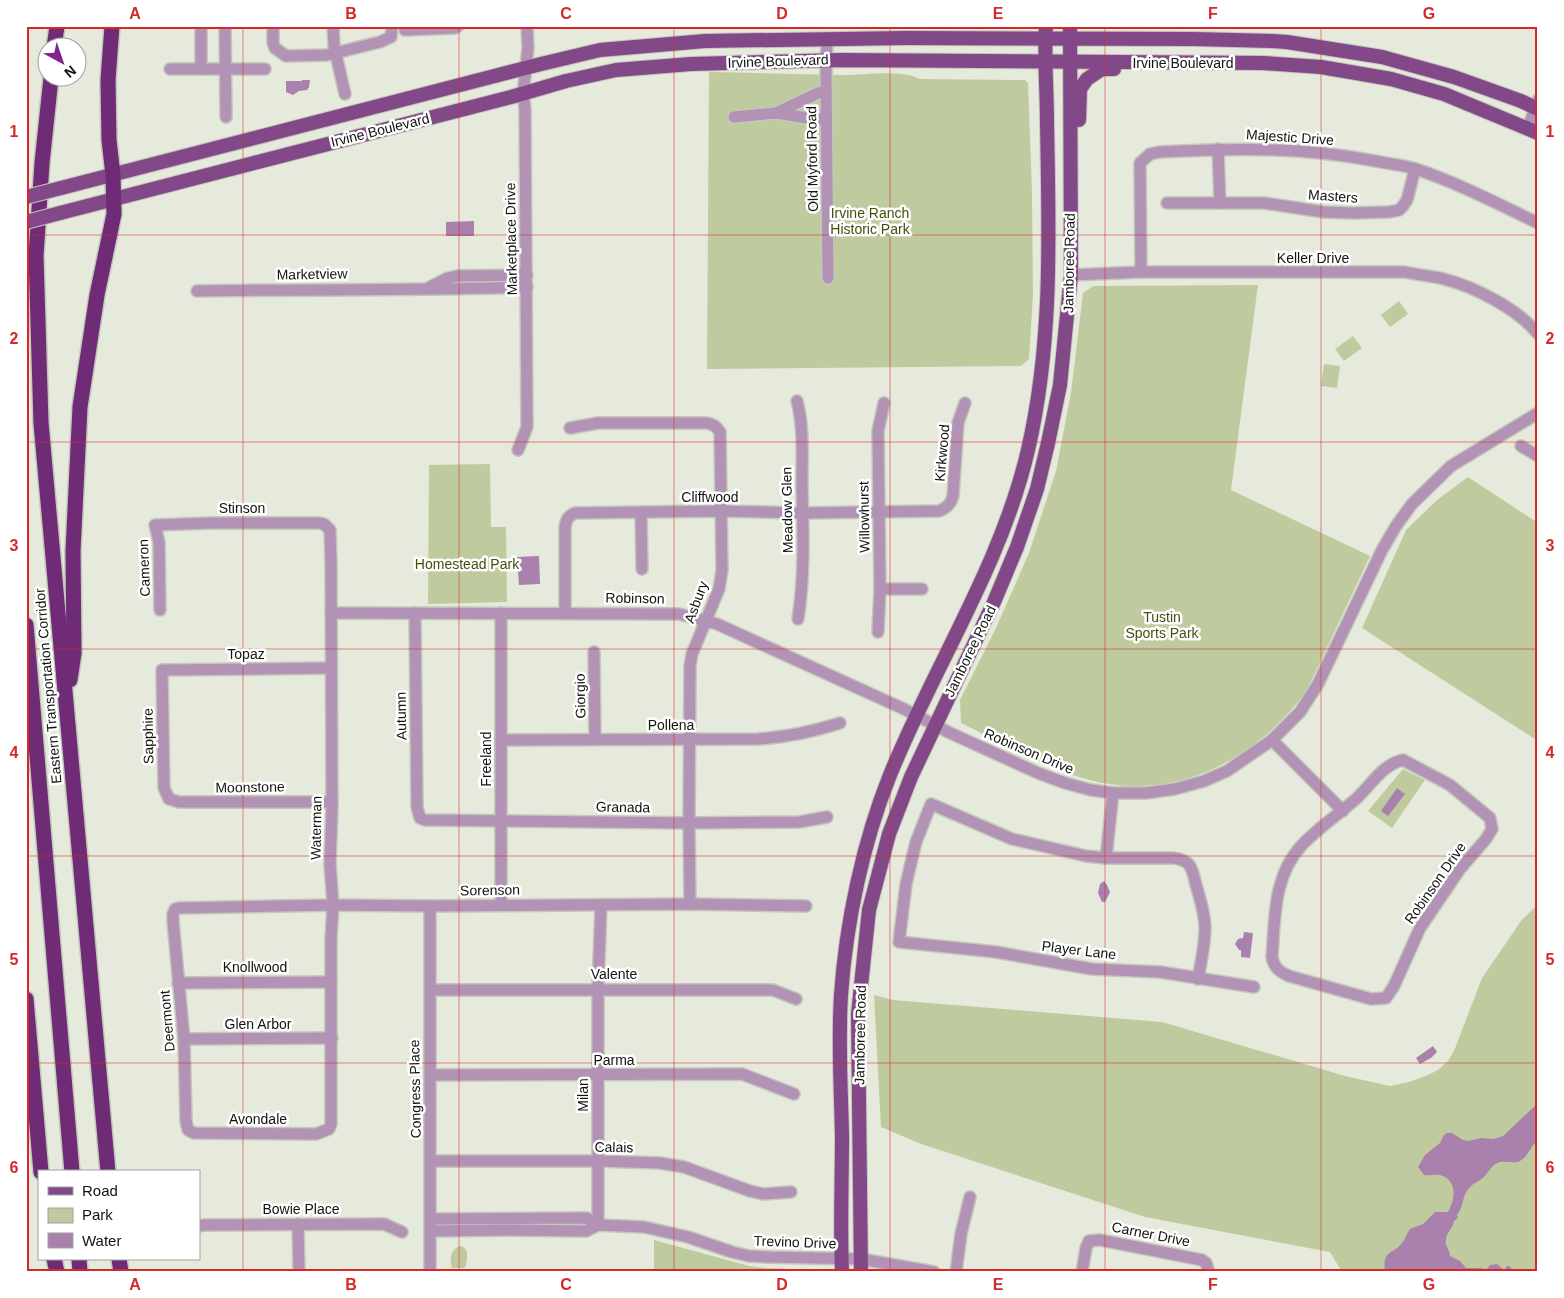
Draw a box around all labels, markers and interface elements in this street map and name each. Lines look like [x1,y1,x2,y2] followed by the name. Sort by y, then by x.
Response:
[129,5,141,22] text: A
[345,5,357,22] text: B
[560,5,572,22] text: C
[776,5,788,22] text: D
[993,5,1004,22] text: E
[1208,5,1218,22] text: F
[1423,5,1435,22] text: G
[38,38,88,88] north arrow
[727,51,829,71] street label: Irvine Boulevard
[1132,55,1234,71] street label: Irvine Boulevard
[61,63,79,81] text: N
[803,106,821,212] street label: Old Myford Road
[329,110,431,150] street label: Irvine Boulevard
[10,123,19,140] text: 1
[1546,123,1555,140] text: 1
[1246,126,1335,148] street label: Majestic Drive
[502,182,520,296] street label: Marketplace Drive
[1308,186,1358,206] street label: Masters
[830,205,911,237] park label: Irvine Ranch Historic Park
[1060,213,1078,313] street label: Jamboree Road
[1277,250,1349,266] street label: Keller Drive
[276,265,348,283] street label: Marketview
[10,330,19,347] text: 2
[1546,330,1555,347] text: 2
[932,424,952,482] street label: Kirkwood
[778,467,796,553] street label: Meadow Glen
[855,481,873,553] street label: Willowhurst
[681,489,739,505] street label: Cliffwood
[219,500,265,516] street label: Stinson
[10,537,19,554] text: 3
[1546,537,1555,554] text: 3
[135,539,153,597] street label: Cameron
[415,556,520,572] park label: Homestead Park
[681,579,711,625] street label: Asbury
[31,587,65,784] street label: Eastern Transportation Corridor
[605,589,665,607] street label: Robinson
[941,603,999,699] street label: Jamboree Road
[1125,609,1200,641] park label: Tustin Sports Park
[227,646,265,662] street label: Topaz
[572,673,588,719] street label: Giorgio
[393,692,409,740] street label: Autumn
[140,708,156,764] street label: Sapphire
[648,717,695,733] street label: Pollena
[982,725,1076,777] street label: Robinson Drive
[478,731,494,787] street label: Freeland
[10,744,19,761] text: 4
[1546,744,1555,761] text: 4
[215,778,285,796] street label: Moonstone
[307,796,325,860] street label: Waterman
[596,799,651,815] street label: Granada
[1401,839,1469,927] street label: Robinson Drive
[460,881,520,899] street label: Sorenson
[1041,938,1117,963] street label: Player Lane
[10,951,19,968] text: 5
[1546,951,1555,968] text: 5
[223,959,287,975] street label: Knollwood
[591,966,637,982] street label: Valente
[851,985,869,1085] street label: Jamboree Road
[156,990,178,1052] street label: Deermont
[225,1016,292,1032] street label: Glen Arbor
[406,1039,424,1139] street label: Congress Place
[593,1052,635,1068] street label: Parma
[575,1078,591,1112] street label: Milan
[229,1111,287,1127] street label: Avondale
[594,1139,634,1155] street label: Calais
[10,1159,19,1176] text: 6
[1546,1159,1555,1176] text: 6
[38,1170,200,1260] legend
[82,1182,118,1199] text: Road
[262,1201,340,1217] street label: Bowie Place
[82,1206,113,1223] text: Park
[1111,1219,1192,1249] street label: Carner Drive
[82,1232,121,1249] text: Water
[753,1233,837,1251] street label: Trevino Drive
[129,1276,141,1293] text: A
[345,1276,357,1293] text: B
[560,1276,572,1293] text: C
[776,1276,788,1293] text: D
[993,1276,1004,1293] text: E
[1208,1276,1218,1293] text: F
[1423,1276,1435,1293] text: G

